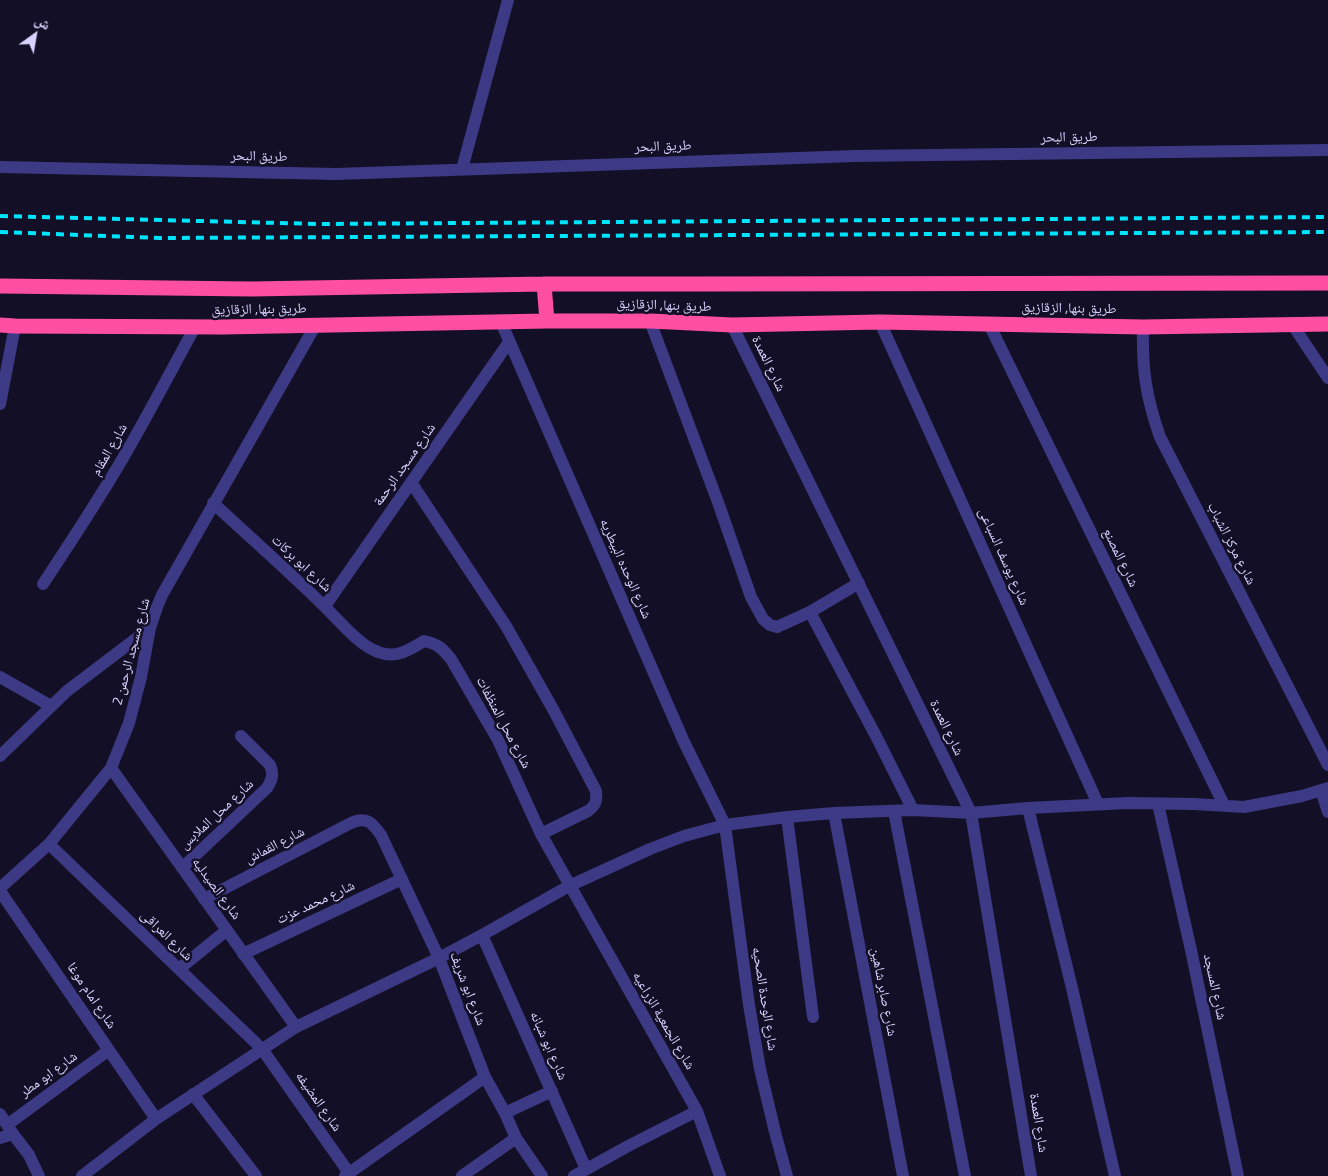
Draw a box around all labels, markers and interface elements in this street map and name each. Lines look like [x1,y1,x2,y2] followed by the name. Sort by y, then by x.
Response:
[31,9,55,35] text: ش
[10,10,60,60] north arrow
[1040,129,1098,147] street label: طريق البحر
[634,138,692,156] street label: طريق البحر
[230,148,288,166] street label: طريق البحر
[616,296,712,316] street label: طريق بنها, الزقازيق
[1021,300,1117,318] street label: طريق بنها, الزقازيق
[211,301,307,319] street label: طريق بنها, الزقازيق
[747,333,789,395] street label: شارع العمدة
[370,420,440,510] street label: شارع مسجد الرحمة
[88,421,132,479] street label: شارع المقام
[1203,500,1259,588] street label: شارع مركز الشباب
[974,506,1032,608] street label: شارع يوسف السباعى
[595,516,655,622] street label: شارع الوحده البيطريه
[1099,526,1141,590] street label: شارع المصنع
[267,532,335,596] street label: شارع ابو بركات
[110,597,154,707] street label: شارع مسجد الرحمن 2
[472,674,534,772] street label: شارع محل المنظفات
[925,697,967,759] street label: شارع العمدة
[176,776,258,854] street label: شارع محل الملابس
[242,824,308,868] street label: شارع القماش
[188,855,244,923] street label: شارع الصيدليه
[274,878,358,928] street label: شارع محمد عزت
[136,907,196,965] street label: شارع العراقى
[748,946,780,1052] street label: شارع الوحدة الصحيه
[866,946,900,1038] street label: شارع صابر شاهين
[445,950,489,1028] street label: شارع ابو شريف
[1199,952,1229,1022] street label: شارع المسجد
[63,960,119,1032] street label: شارع امام موغا
[628,969,698,1073] street label: شارع الجمعية الزراعيه
[525,1009,571,1083] street label: شارع ابو شبانه
[17,1048,81,1102] street label: شارع ابو مطر
[291,1069,345,1135] street label: شارع المضيفه
[1025,1092,1051,1154] street label: شارع العمدة

